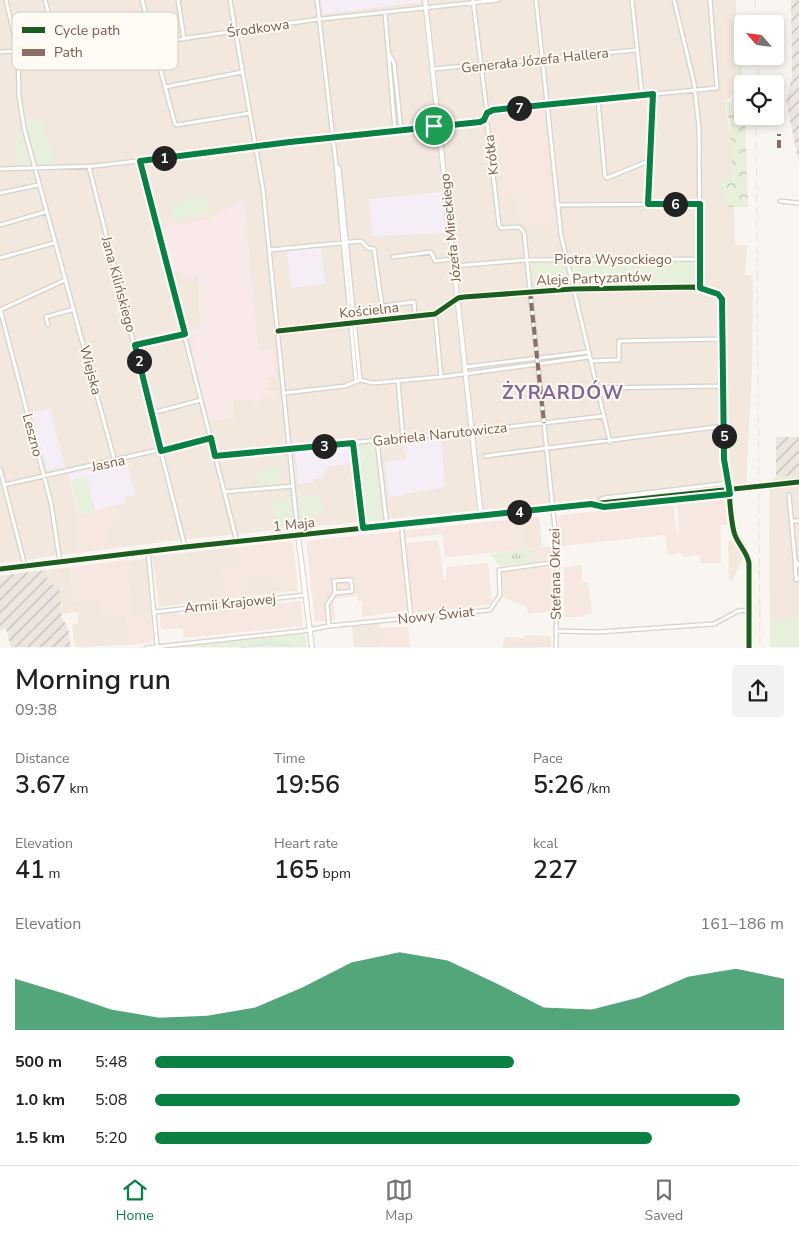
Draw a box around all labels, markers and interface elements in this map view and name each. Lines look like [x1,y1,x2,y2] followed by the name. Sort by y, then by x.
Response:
[12,12,178,70] legend
[226,15,291,42] street label: Środkowa
[734,15,784,65] north arrow
[734,15,784,125] map controls
[54,21,120,40] text: Cycle path
[54,43,83,62] text: Path
[460,43,610,78] street label: Generała Józefa Hallera
[734,75,784,125] button: locate
[506,96,532,120] pin: 7
[515,99,524,118] text: 7
[413,105,455,147] pin
[420,112,448,140] icon: arrive
[480,134,503,176] street label: Krótka
[152,146,176,170] pin: 1
[160,149,169,168] text: 1
[435,172,466,284] street label: Józefa Mireckiego
[662,192,688,216] pin: 6
[671,195,680,214] text: 6
[96,233,141,334] street label: Jana Kilińskiego
[554,250,672,269] street label: Piotra Wysockiego
[536,267,652,290] street label: Aleje Partyzantów
[338,298,400,323] street label: Kościelna
[75,343,106,397] street label: Wiejska
[126,348,152,374] pin: 2
[135,352,144,371] text: 2
[502,380,624,406] district label: ŻYRARDÓW
[18,411,47,459] street label: Leszno
[372,418,508,451] street label: Gabriela Narutowicza
[712,424,736,448] pin: 5
[720,427,729,446] text: 5
[312,434,336,458] pin: 3
[320,437,329,456] text: 3
[88,451,127,477] street label: Jasna
[506,500,532,524] pin: 4
[515,503,524,522] text: 4
[272,513,316,536] street label: 1 Maja
[545,528,566,620] street label: Stefana Okrzei
[183,589,277,618] street label: Armii Krajowej
[397,602,475,629] street label: Nowy Świat
[15,661,171,699] text: Morning run
[732,665,784,717] button: share
[15,699,57,721] text: 09:38
[15,749,69,768] text: Distance
[274,749,305,768] text: Time
[533,749,563,768] text: Pace
[15,768,66,802] text: 3.67
[274,768,340,802] text: 19:56
[533,768,584,802] text: 5:26
[66,779,89,798] text: km
[584,779,610,798] text: /km
[15,834,73,853] text: Elevation
[274,834,338,853] text: Heart rate
[533,834,558,853] text: kcal
[15,853,45,887] text: 41
[274,853,319,887] text: 165
[533,853,578,887] text: 227
[45,864,61,883] text: m
[319,864,351,883] text: bpm
[15,913,81,935] text: Elevation
[701,913,784,935] text: 161–186 m
[15,1051,62,1073] text: 500 m
[95,1051,127,1073] text: 5:48
[15,1089,65,1111] text: 1.0 km
[95,1089,127,1111] text: 5:08
[15,1127,65,1149] text: 1.5 km
[95,1127,127,1149] text: 5:20
[116,1176,154,1225] tab: Home
[385,1176,413,1225] tab: Map
[645,1176,683,1225] tab: Saved

